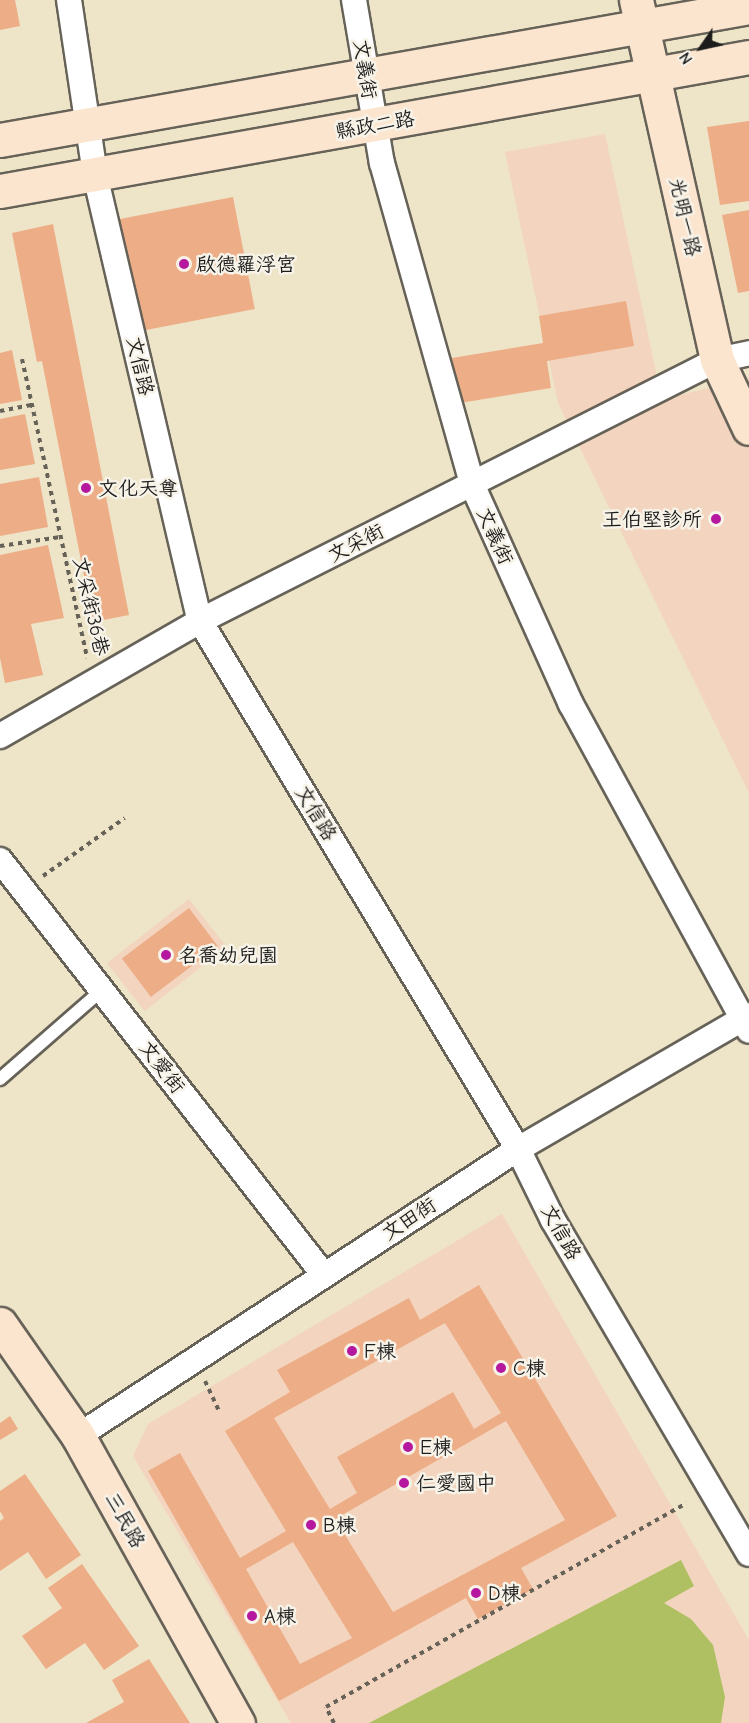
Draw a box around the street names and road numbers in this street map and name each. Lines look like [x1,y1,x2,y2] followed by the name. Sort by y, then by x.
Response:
[348,37,382,101] street label: 文義街
[334,106,416,144] street label: 縣政二路
[664,175,706,259] street label: 光明一路
[122,334,158,398] street label: 文信路
[472,504,518,568] street label: 文義街
[324,519,388,567] street label: 文采街
[68,554,114,658] street label: 文采街36巷
[290,781,342,845] street label: 文信路
[134,1036,190,1098] street label: 文愛街
[377,1193,441,1245] street label: 文田街
[536,1200,586,1264] street label: 文信路
[100,1488,150,1552] street label: 三民路

